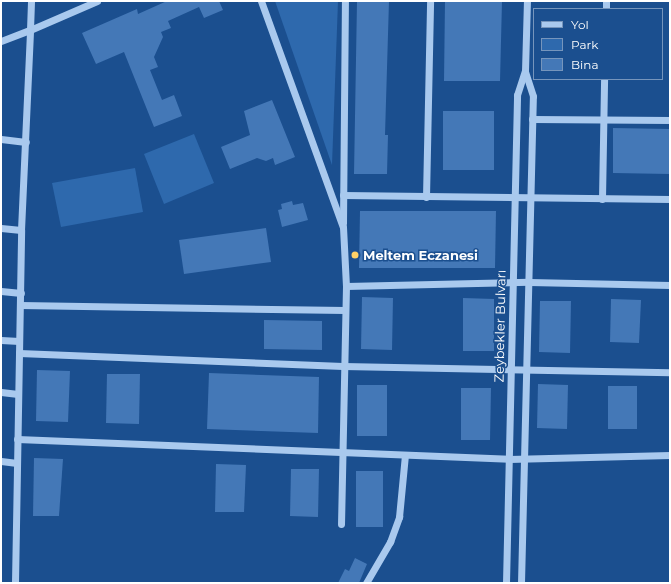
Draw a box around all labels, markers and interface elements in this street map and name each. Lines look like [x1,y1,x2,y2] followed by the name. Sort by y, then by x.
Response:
[533,8,663,80] legend
[571,17,589,32] text: Yol
[571,37,598,52] text: Park
[571,57,598,72] text: Bina
[363,247,478,263] place label: Meltem Eczanesi
[350,250,360,260] marker: Meltem Eczanesi
[491,270,509,382] street label: Zeybekler Bulvarı

